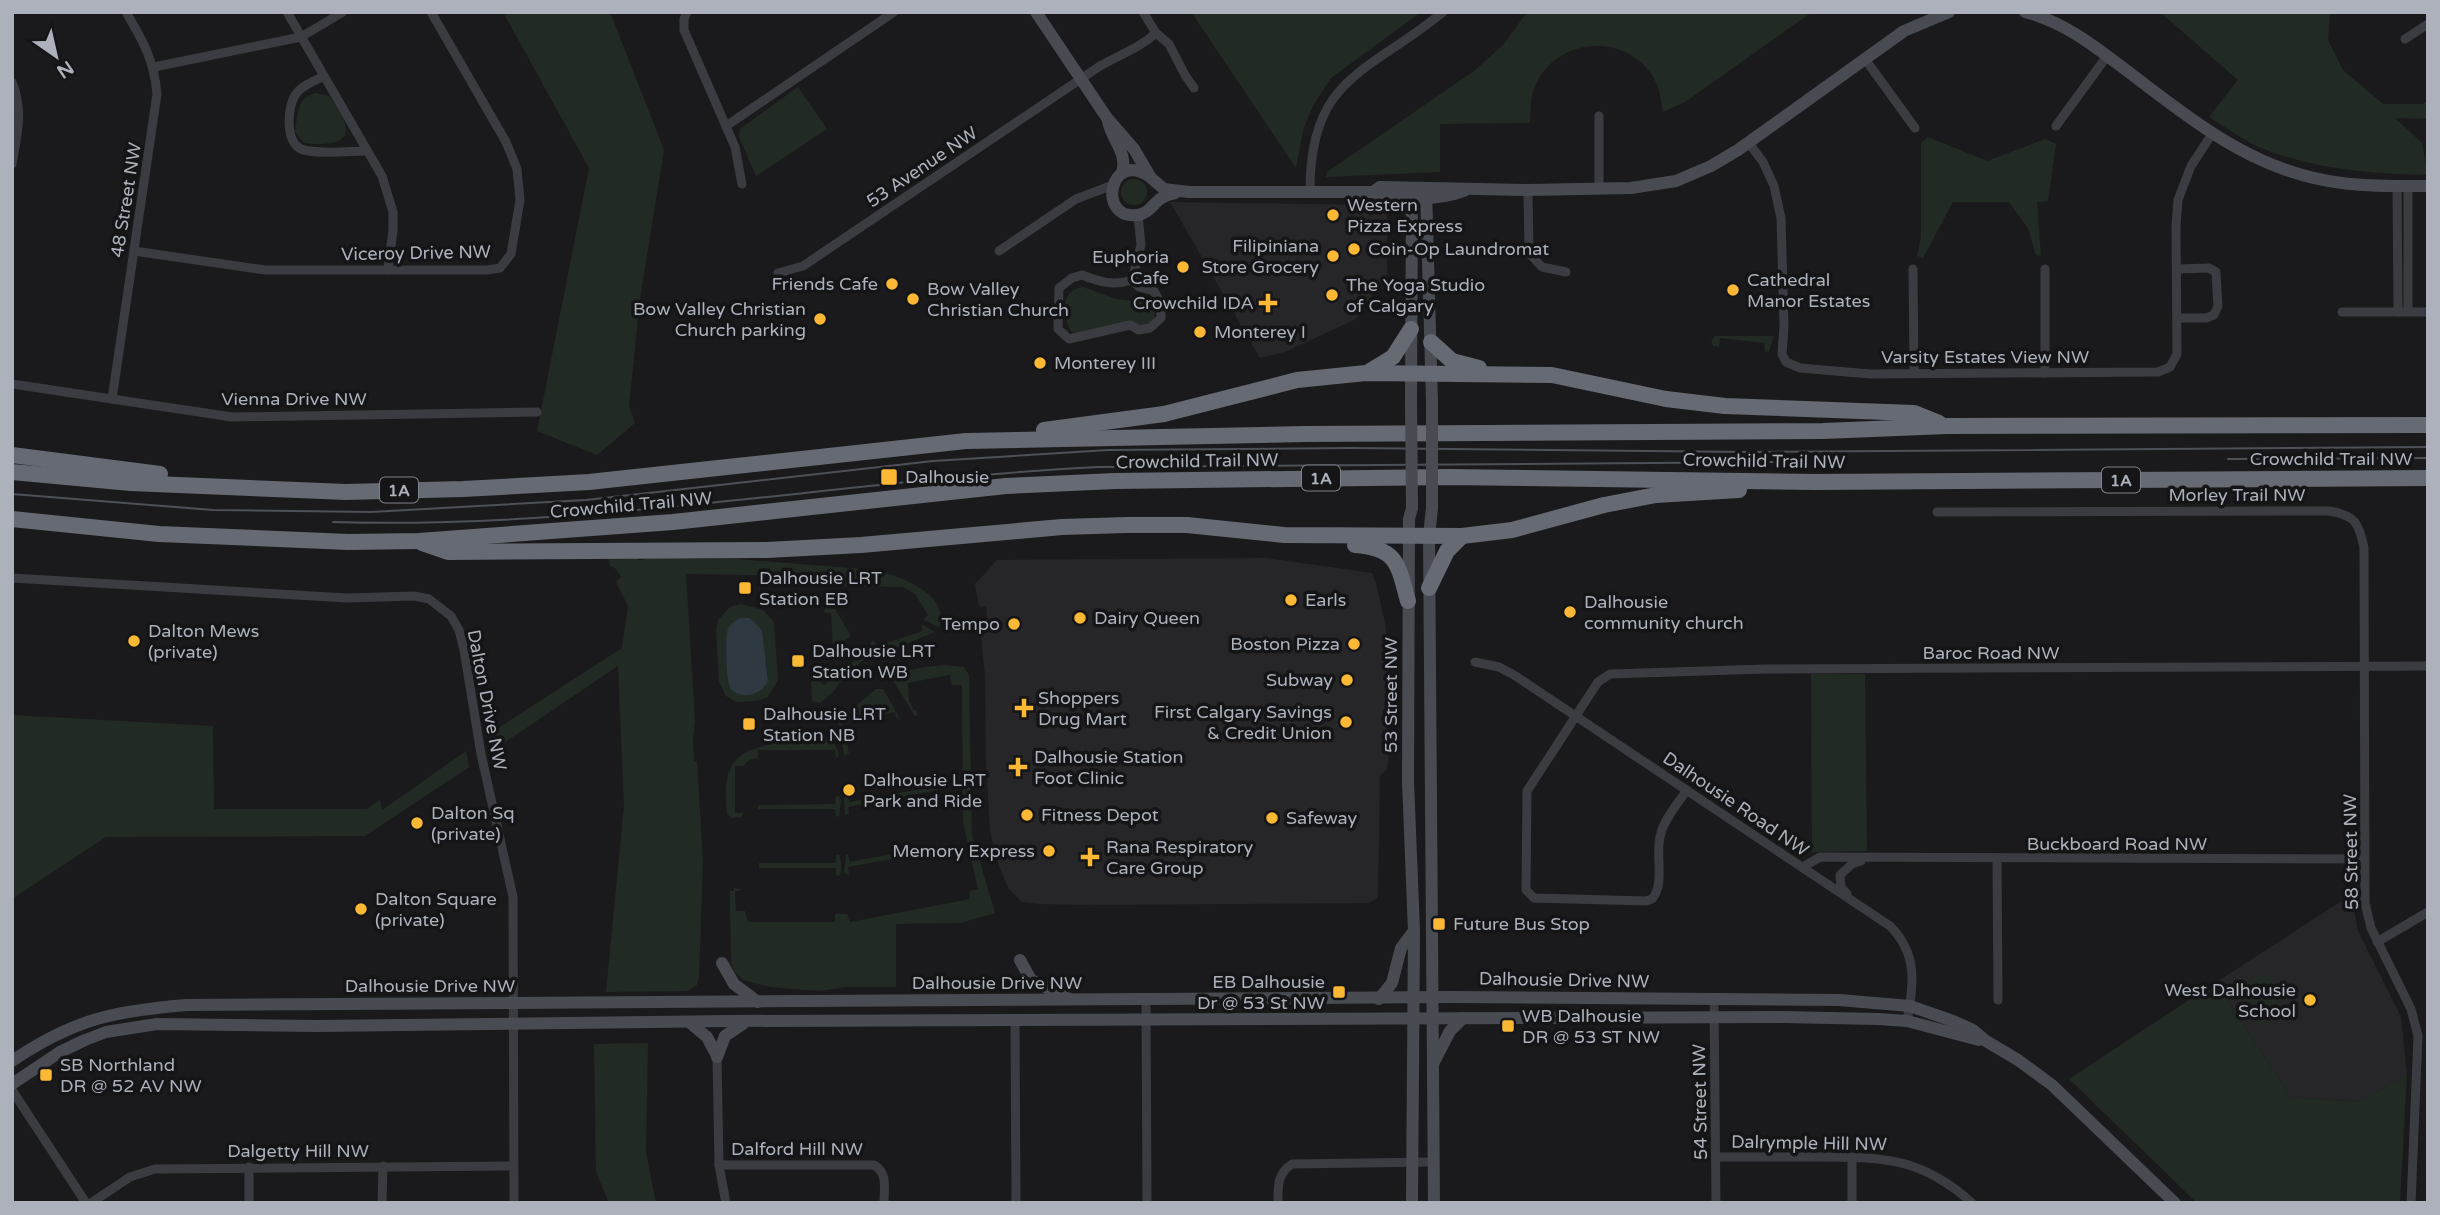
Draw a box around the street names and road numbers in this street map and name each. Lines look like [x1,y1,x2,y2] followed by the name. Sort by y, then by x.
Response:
[862,122,982,212] street label: 53 Avenue NW
[106,141,146,259] street label: 48 Street NW
[341,241,491,265] street label: Viceroy Drive NW
[1881,346,2089,368] street label: Varsity Estates View NW
[221,388,367,410] street label: Vienna Drive NW
[2250,448,2412,470] street label: Crowchild Trail NW
[1115,449,1279,473] street label: Crowchild Trail NW
[1682,449,1846,473] street label: Crowchild Trail NW
[1302,466,1340,491] road number: 1A
[2102,467,2140,492] road number: 1A
[380,477,418,503] road number: 1A
[2168,484,2306,506] street label: Morley Trail NW
[549,487,713,523] street label: Crowchild Trail NW
[463,628,511,772] street label: Dalton Drive NW
[1380,637,1402,753] street label: 53 Street NW
[1923,642,2060,664] street label: Baroc Road NW
[1659,747,1813,861] street label: Dalhousie Road NW
[2339,794,2363,910] street label: 58 Street NW
[2027,833,2207,855] street label: Buckboard Road NW
[1479,968,1649,992] street label: Dalhousie Drive NW
[912,972,1082,994] street label: Dalhousie Drive NW
[345,975,515,997] street label: Dalhousie Drive NW
[1688,1044,1712,1160] street label: 54 Street NW
[1731,1131,1887,1155] street label: Dalrymple Hill NW
[731,1138,863,1160] street label: Dalford Hill NW
[227,1140,369,1162] street label: Dalgetty Hill NW

